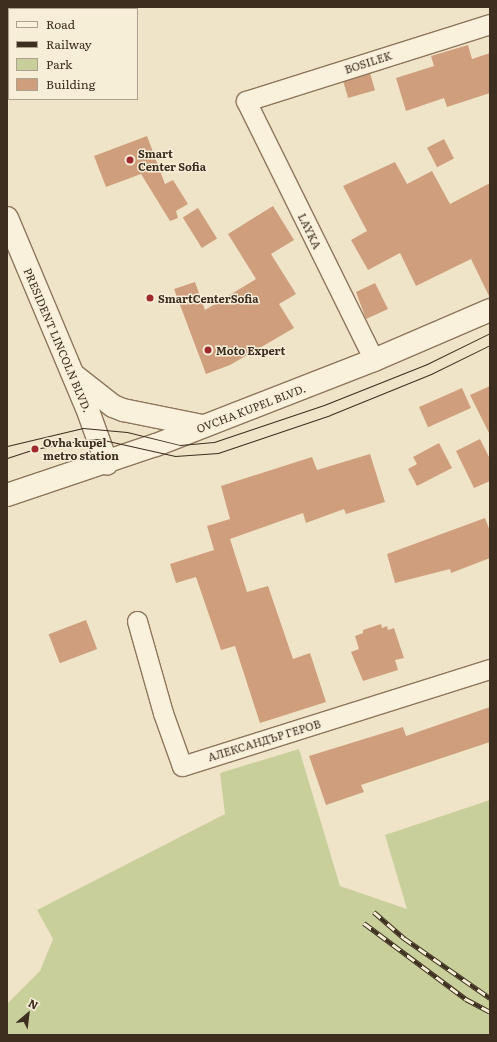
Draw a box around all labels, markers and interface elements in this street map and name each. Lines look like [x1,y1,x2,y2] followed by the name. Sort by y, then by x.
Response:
[8,8,138,100] legend
[46,15,75,33] text: Road
[46,35,92,53] text: Railway
[343,48,393,76] street label: BOSILEK
[46,55,72,73] text: Park
[46,75,95,93] text: Building
[138,147,206,173] place label: Smart Center Sofia
[125,155,135,165] marker: Smart Center Sofia
[296,211,324,251] street label: LAYKA
[22,266,94,414] street label: PRESIDENT LINCOLN BLVD.
[158,291,259,305] place label: SmartCenterSofia
[145,293,155,303] marker: SmartCenterSofia
[216,343,285,357] place label: Moto Expert
[203,345,213,355] marker: Moto Expert
[195,381,307,435] street label: OVCHA KUPEL BLVD.
[43,436,119,462] place label: Ovha kupel metro station
[30,444,40,454] marker: Ovha kupel metro station
[206,717,322,763] street label: АЛЕКСАНДЪР ГЕРОВ
[8,994,48,1034] north arrow
[26,994,41,1013] text: N

